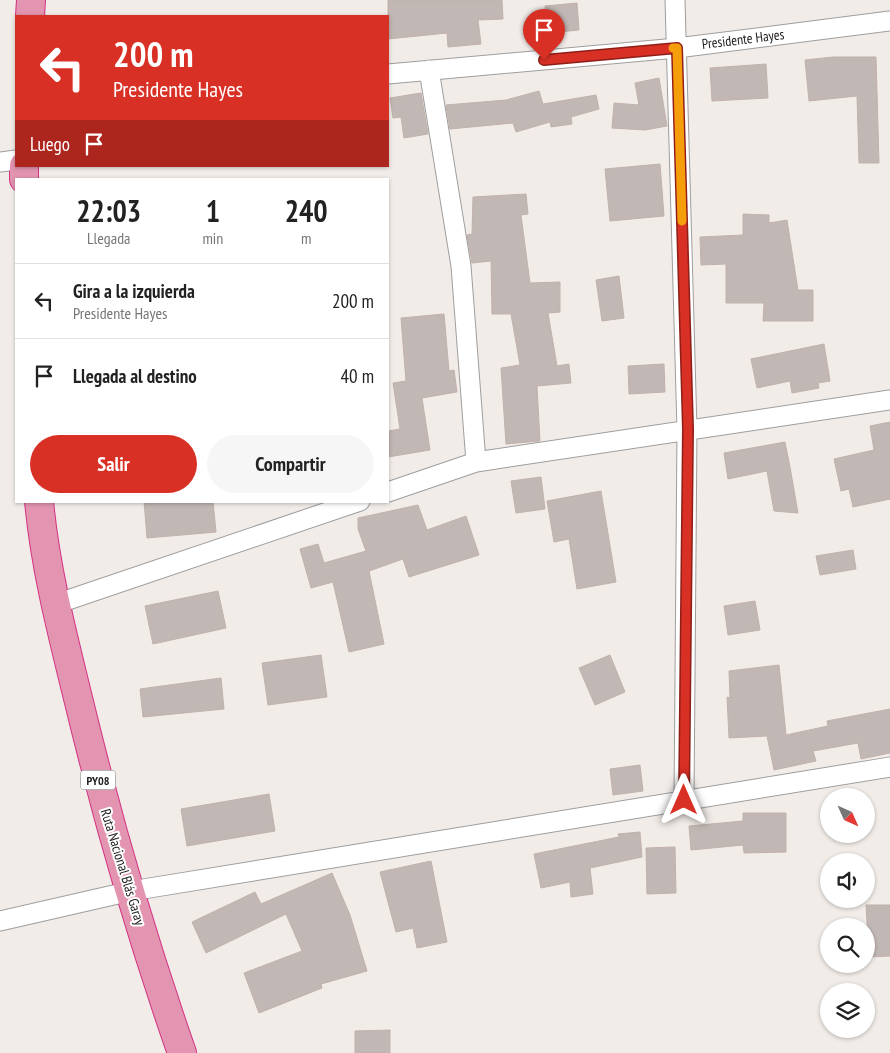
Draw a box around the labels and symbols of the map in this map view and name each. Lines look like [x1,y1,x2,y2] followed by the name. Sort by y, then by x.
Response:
[523,9,565,60] pin
[701,25,785,53] street label: Presidente Hayes
[80,770,116,790] road number: PY08
[657,773,709,825] position arrow
[820,788,875,842] north arrow
[97,807,149,928] street label: Ruta Nacional Blás Garay

